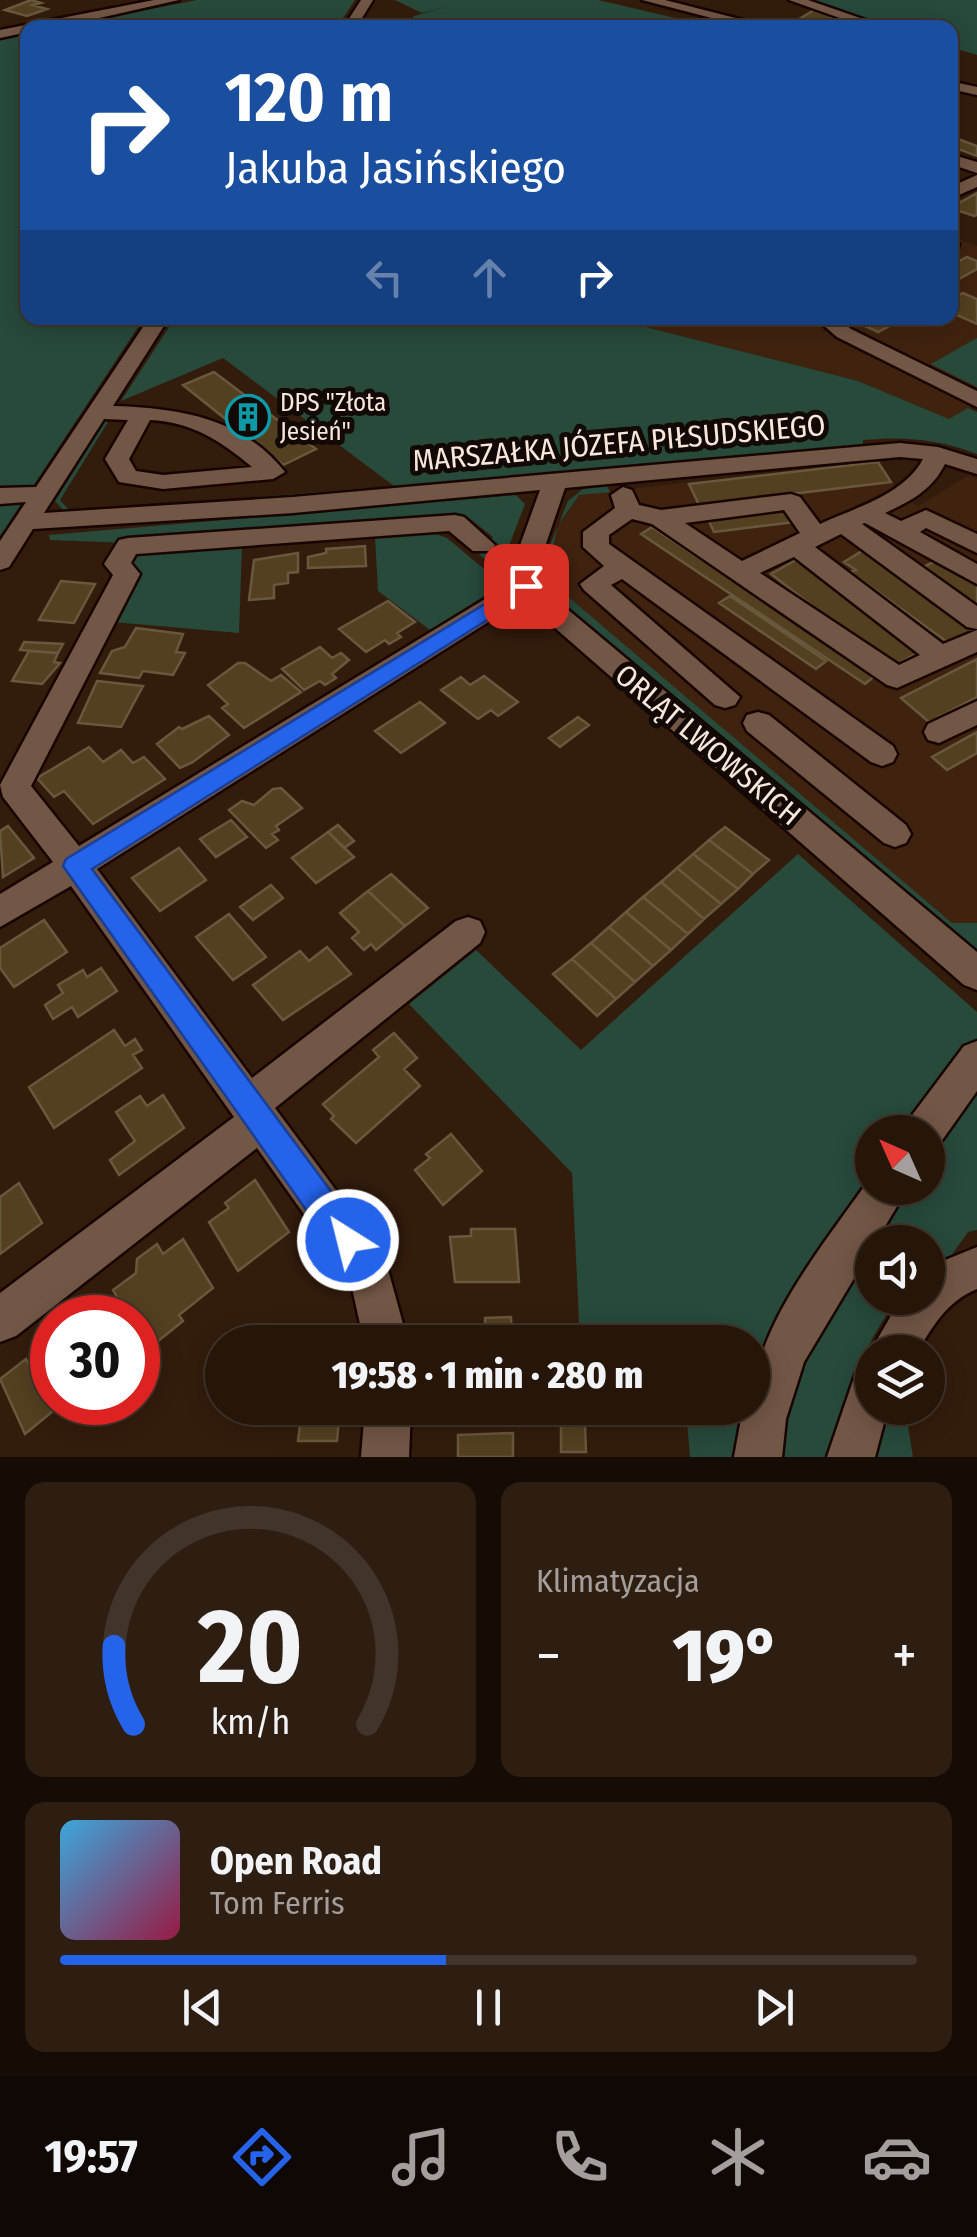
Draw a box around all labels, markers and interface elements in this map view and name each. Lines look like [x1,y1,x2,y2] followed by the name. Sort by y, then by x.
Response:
[225,56,393,140] text: 120 m
[60,60,190,190] icon: right
[225,141,566,195] text: Jakuba Jasińskiego
[357,250,412,305] icon: left
[462,250,517,305] icon: ahead
[567,250,622,305] icon: right
[280,388,386,447] place label: DPS "Złota Jesień"
[225,394,271,440] building icon: DPS "Złota Jesień"
[411,407,827,479] street label: MARSZAŁKA JÓZEFA PIŁSUDSKIEGO
[484,544,569,629] pin
[499,559,554,614] icon: arrive
[608,657,808,833] street label: ORLĄT LWOWSKICH
[855,1115,945,1205] north arrow
[855,1115,945,1425] map controls
[296,1188,400,1292] position arrow
[855,1225,945,1315] button: sound
[30,1295,160,1425] speed limit sign: 30
[855,1335,945,1425] button: layers
[332,1352,643,1398] text: 19:58 · 1 min · 280 m
[536,1562,700,1600] text: Klimatyzacja
[197,1585,303,1710] text: 20
[673,1611,780,1701] text: 19°
[536,1623,561,1689] text: −
[892,1623,917,1689] text: +
[211,1701,290,1743] text: km/h
[210,1838,382,1884] text: Open Road
[210,1884,345,1922] text: Tom Ferris
[175,1980,230,2035] icon: previous
[461,1980,516,2035] icon: pause
[747,1980,802,2035] icon: next
[227,2122,297,2192] icon: directions
[386,2122,456,2192] icon: music
[545,2122,615,2192] icon: phone
[703,2122,773,2192] icon: climate
[862,2122,932,2192] icon: car
[44,2130,138,2184] text: 19:57

